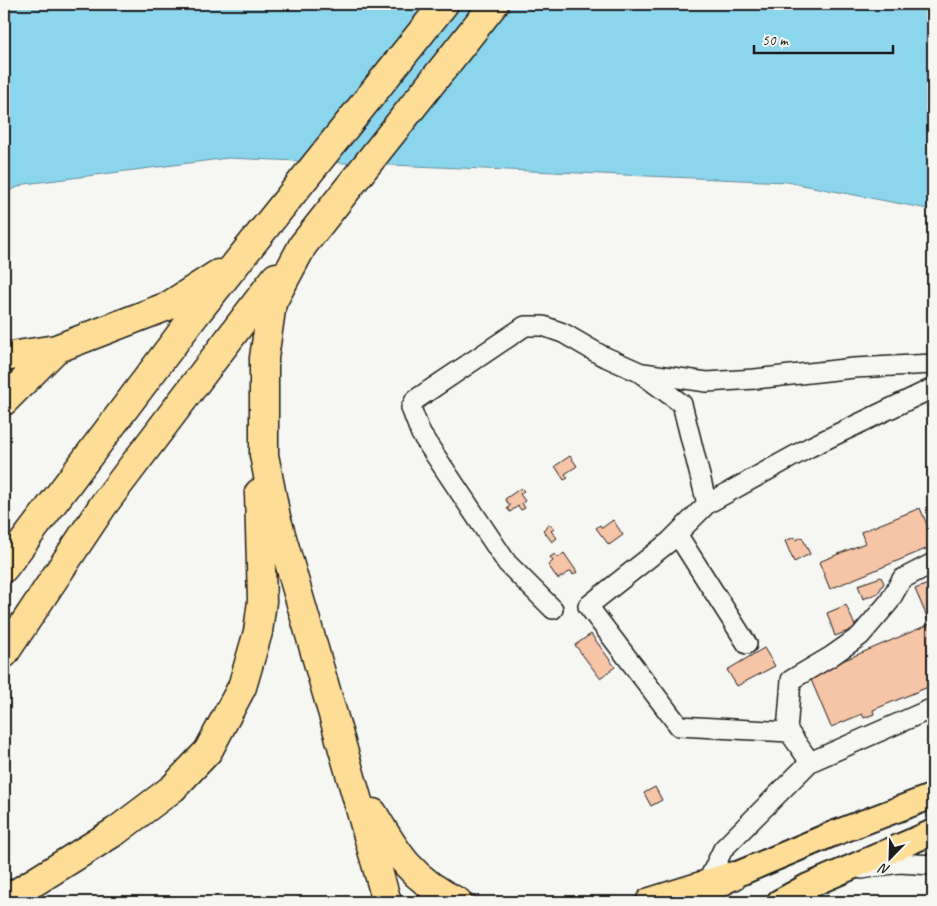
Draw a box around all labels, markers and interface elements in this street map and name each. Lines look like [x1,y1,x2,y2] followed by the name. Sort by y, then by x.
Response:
[754,22,893,54] scale bar
[762,31,789,50] text: 50 m
[864,834,914,884] north arrow
[876,859,892,879] text: N

